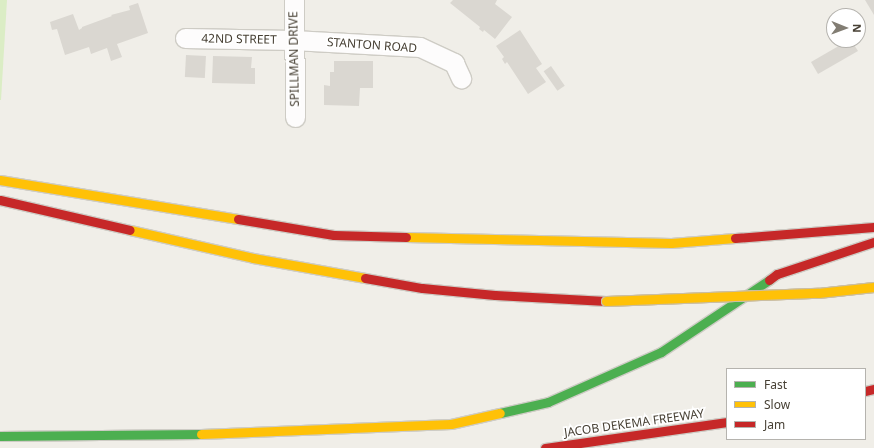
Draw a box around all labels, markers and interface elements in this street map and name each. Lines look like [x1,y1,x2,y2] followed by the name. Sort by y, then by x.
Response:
[826,8,866,48] north arrow
[286,11,302,107] street label: SPILLMAN DRIVE
[850,24,865,33] text: N
[201,31,277,47] street label: 42ND STREET
[326,35,418,55] street label: STANTON ROAD
[726,368,866,440] legend
[764,376,787,393] text: Fast
[764,396,790,413] text: Slow
[563,406,705,440] street label: JACOB DEKEMA FREEWAY
[764,416,785,433] text: Jam

